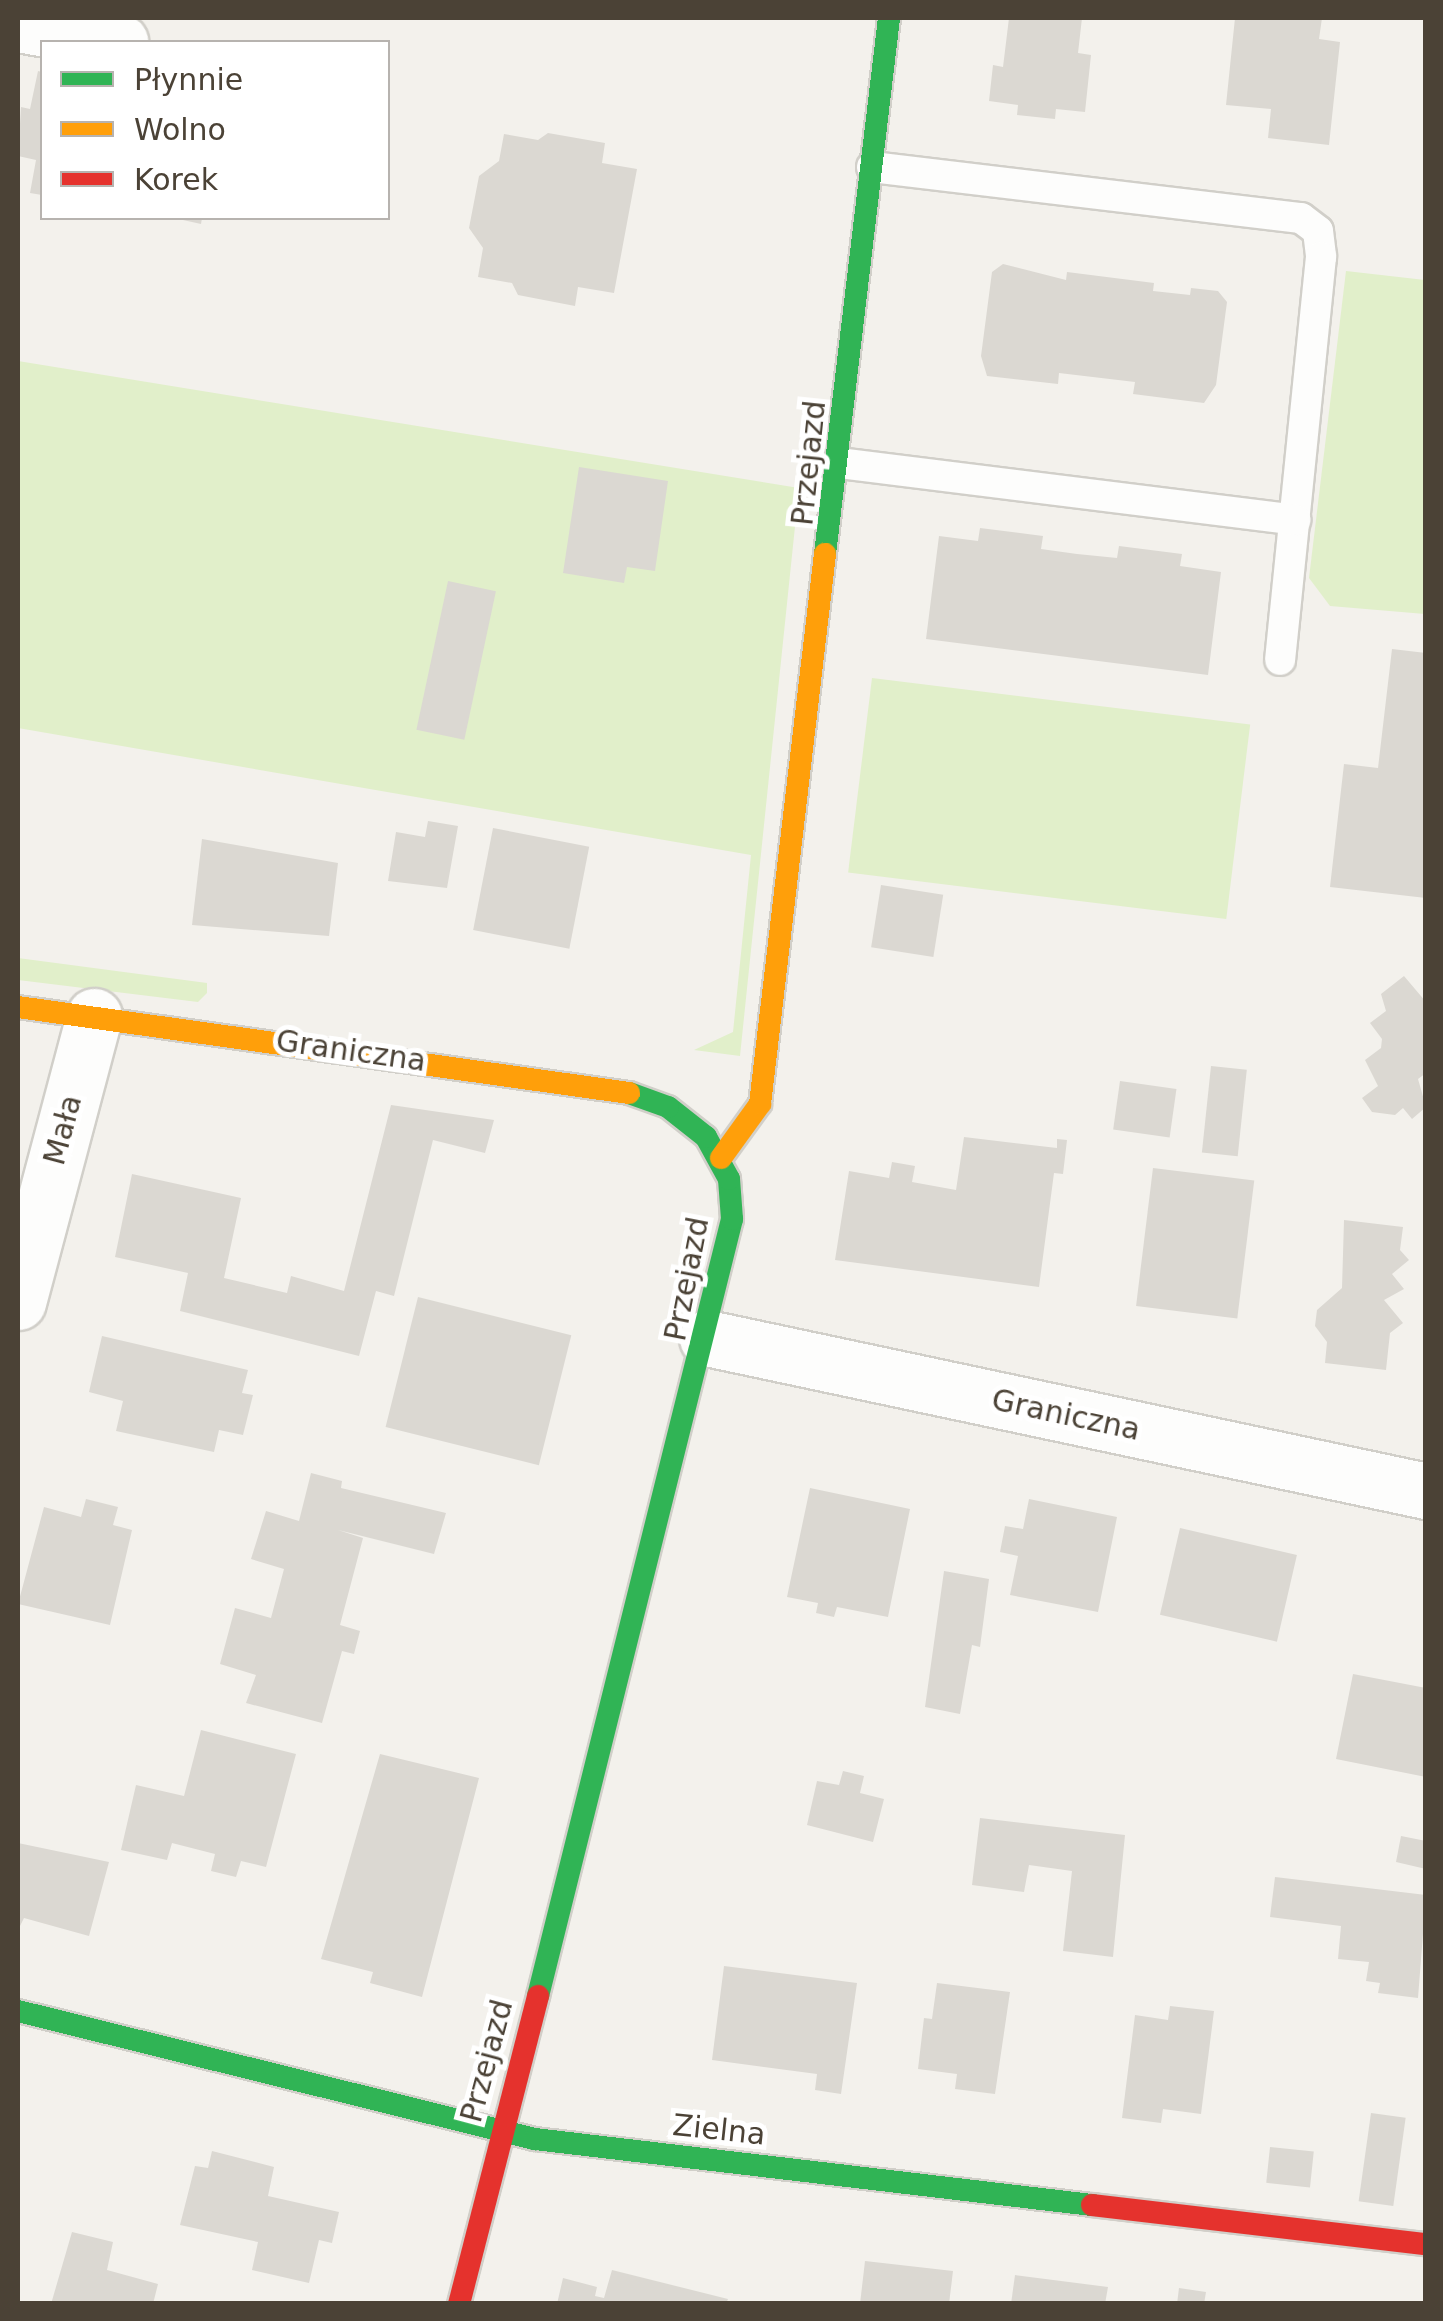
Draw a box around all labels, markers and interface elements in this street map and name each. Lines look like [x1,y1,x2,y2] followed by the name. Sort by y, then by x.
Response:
[40,40,390,220] legend
[134,62,243,97] text: Płynnie
[134,112,226,147] text: Wolno
[134,162,218,197] text: Korek
[785,399,833,527] street label: Przejazd
[274,1023,428,1079] street label: Graniczna
[36,1091,90,1169] street label: Mała
[657,1214,717,1344] street label: Przejazd
[988,1382,1144,1448] street label: Graniczna
[453,1996,521,2126] street label: Przejazd
[671,2107,767,2153] street label: Zielna

